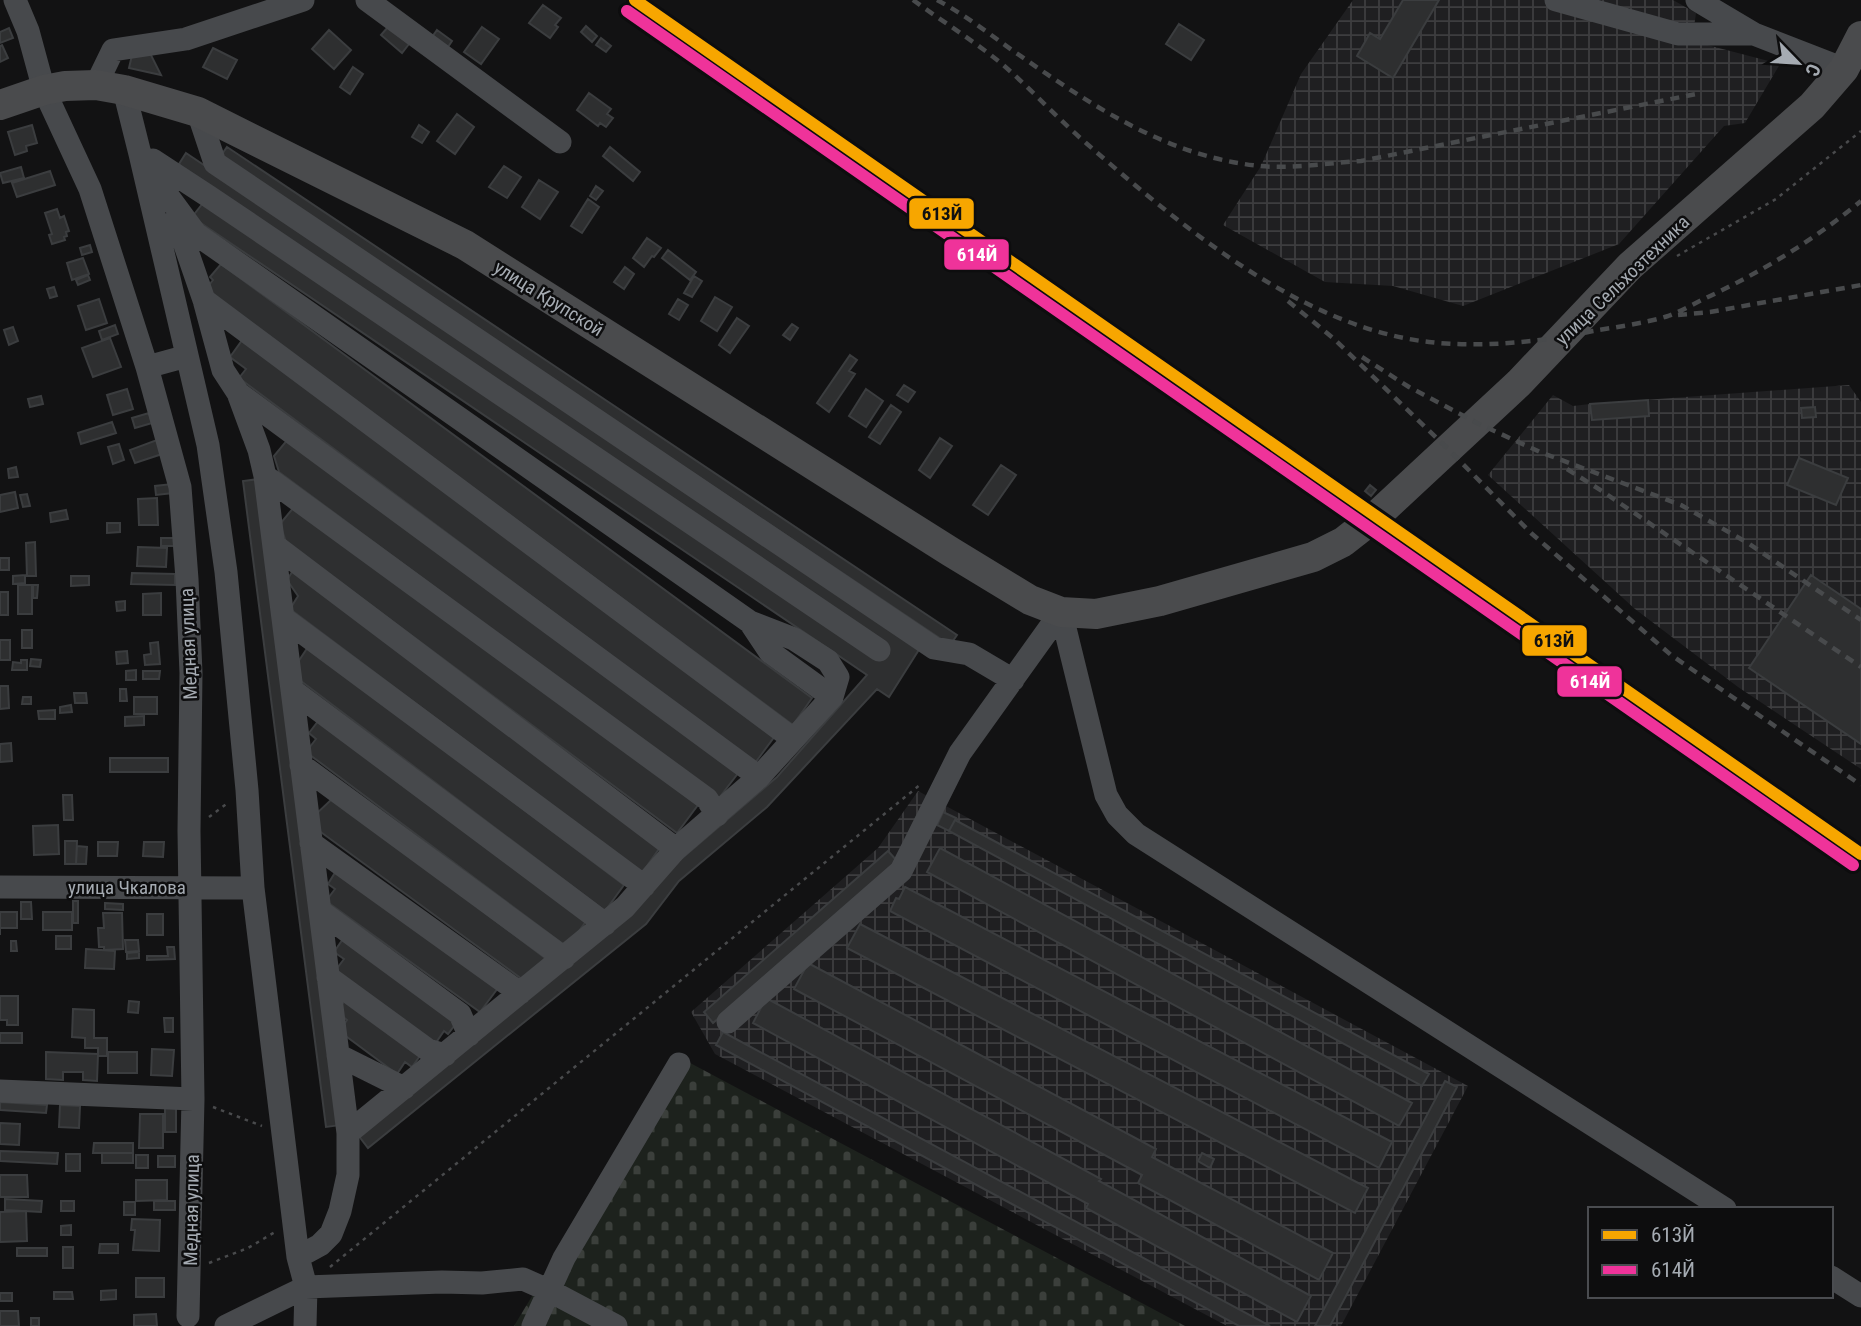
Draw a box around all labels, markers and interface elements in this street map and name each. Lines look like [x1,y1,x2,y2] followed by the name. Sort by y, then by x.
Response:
[1763,28,1833,98] north arrow
[1800,60,1826,80] text: С
[908,197,975,230] line badge: 613Й
[922,202,962,225] text: 613Й
[1551,211,1694,350] street label: улица Сельхозтехника
[943,238,1010,271] line badge: 614Й
[957,243,997,266] text: 614Й
[490,256,608,341] street label: улица Крупской
[175,588,202,700] street label: Медная улица
[1521,624,1588,657] line badge: 613Й
[1534,629,1574,652] text: 613Й
[1556,665,1623,698] line badge: 614Й
[1570,670,1610,693] text: 614Й
[68,876,186,899] street label: улица Чкалова
[179,1154,204,1266] street label: Медная улица
[1588,1207,1833,1298] legend
[1651,1223,1695,1247] text: 613Й
[1651,1258,1695,1282] text: 614Й

